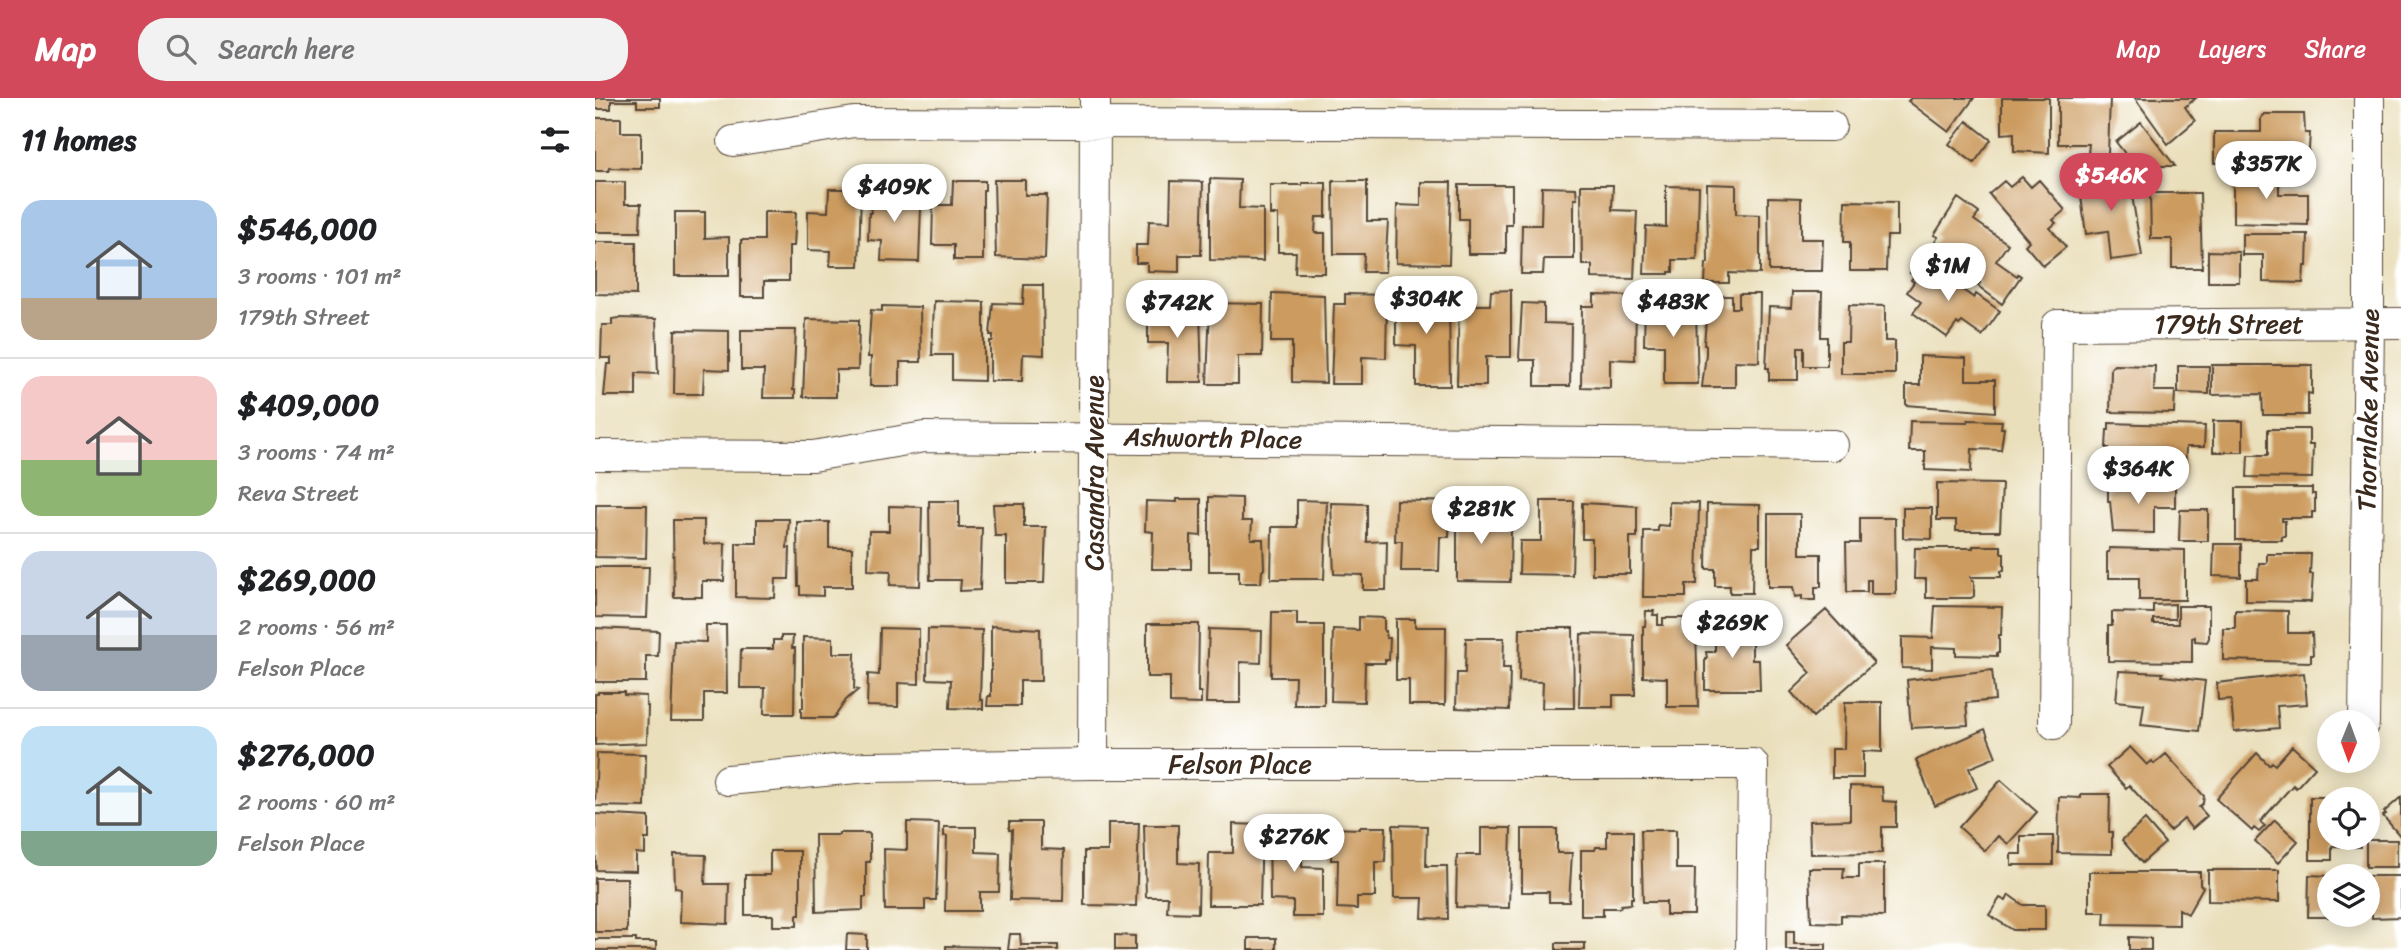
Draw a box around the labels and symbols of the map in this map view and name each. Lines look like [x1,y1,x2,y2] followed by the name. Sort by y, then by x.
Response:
[2217,141,2315,201] pin: $357K
[2062,153,2160,213] pin: $546K
[845,164,943,224] pin: $409K
[1914,244,1982,303] pin: $1M
[1377,276,1475,336] pin: $304K
[1128,280,1226,340] pin: $742K
[1624,280,1722,339] pin: $483K
[2154,301,2304,347] street label: 179th Street
[2343,308,2393,512] street label: Thornlake Avenue
[1071,375,1117,571] street label: Casandra Avenue
[1122,413,1303,463] street label: Ashworth Place
[2089,446,2187,506] pin: $364K
[1432,486,1530,546] pin: $281K
[1683,601,1781,660] pin: $269K
[2317,710,2380,774] north arrow
[1168,741,1312,787] street label: Felson Place
[1245,814,1343,874] pin: $276K

